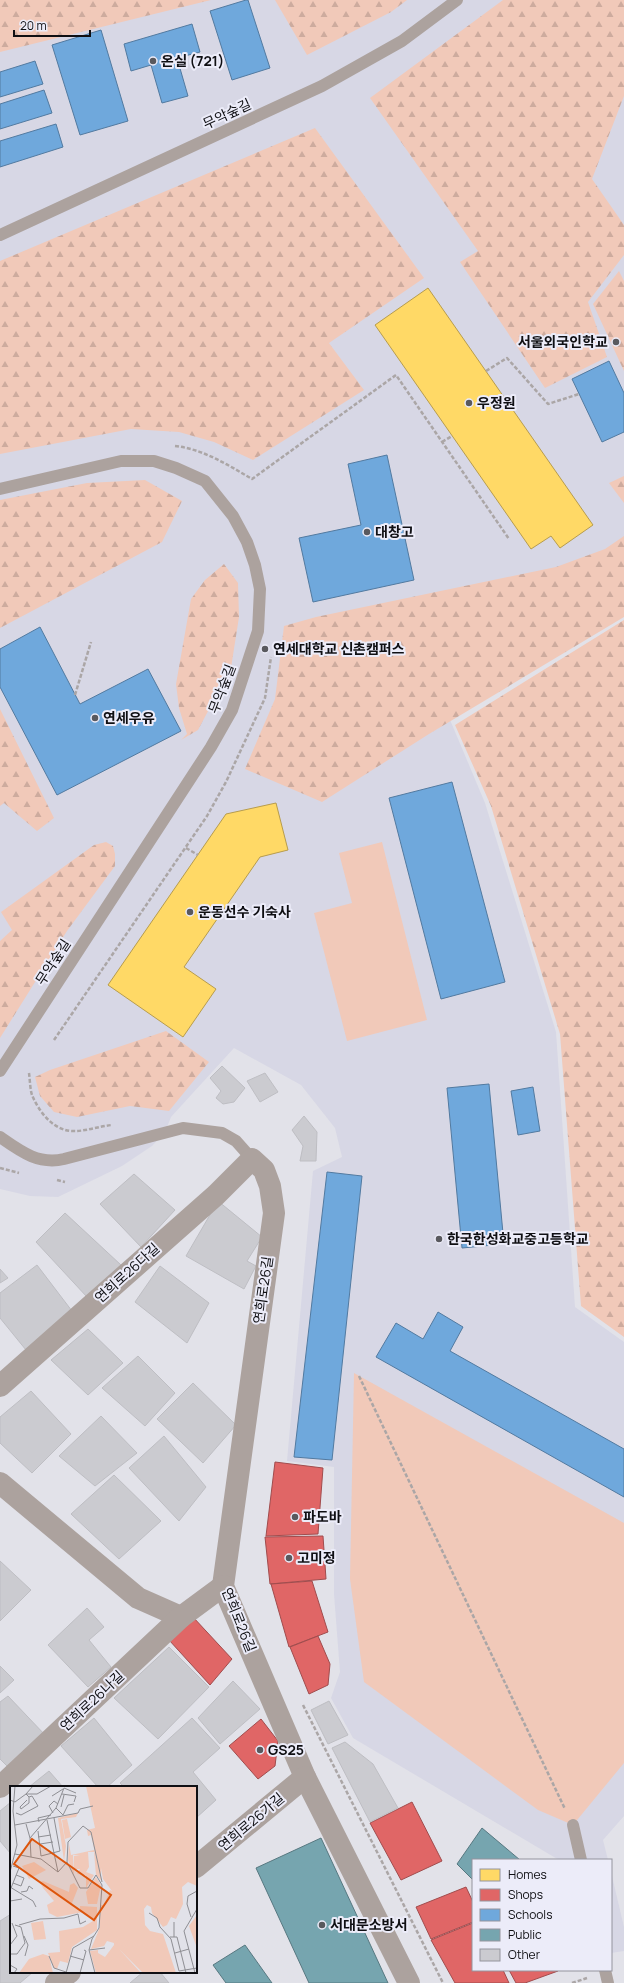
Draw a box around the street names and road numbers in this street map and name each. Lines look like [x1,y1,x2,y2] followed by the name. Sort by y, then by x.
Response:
[199,94,254,133] street label: 무악숲길
[203,661,240,716] street label: 무악숲길
[31,935,75,989] street label: 무악숲길
[90,1238,163,1307] street label: 연희로26다길
[248,1255,277,1325] street label: 연희로26길
[218,1585,261,1655] street label: 연희로26길
[56,1666,128,1735] street label: 연희로26나길
[214,1788,288,1855] street label: 연희로26가길

